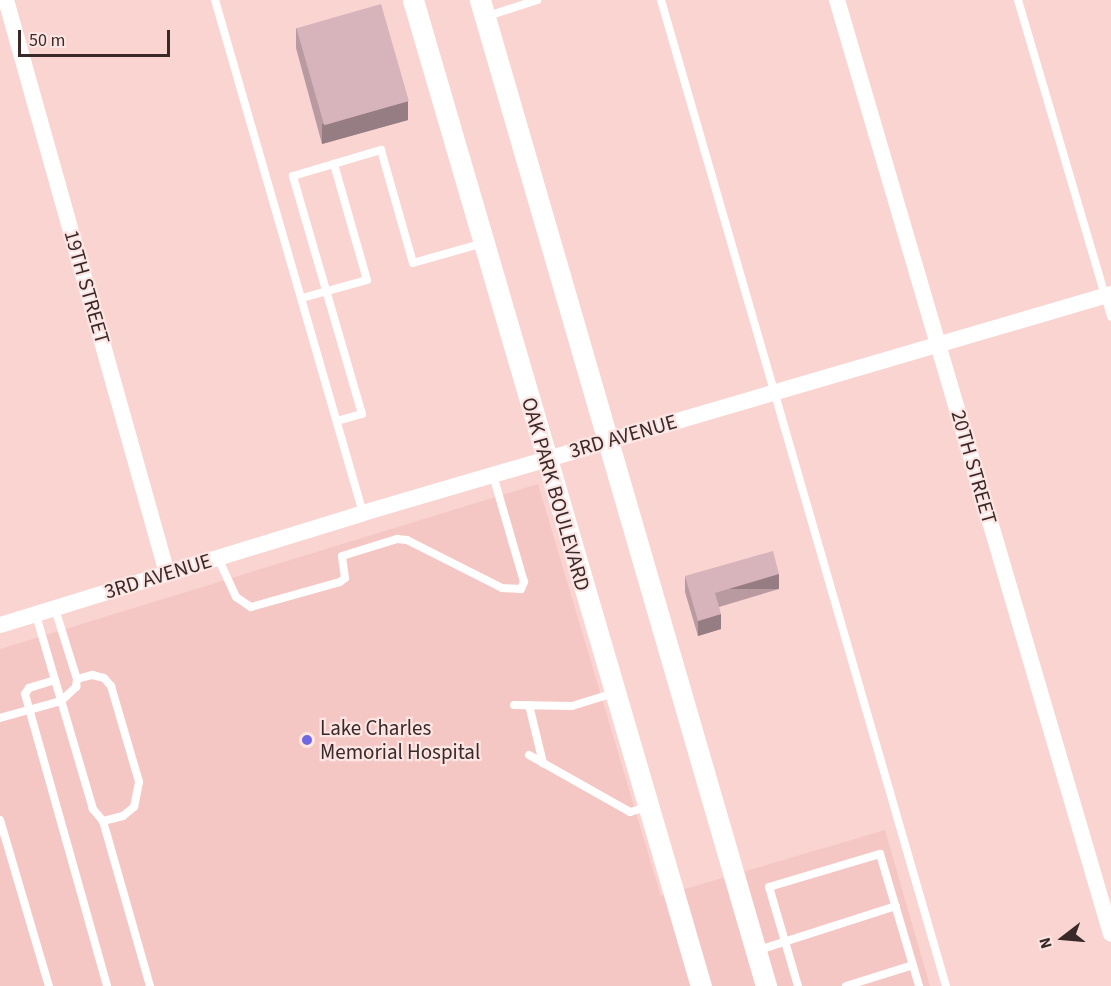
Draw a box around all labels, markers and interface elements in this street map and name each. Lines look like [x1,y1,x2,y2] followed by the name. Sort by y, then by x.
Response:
[21,18,172,56] scale bar
[29,28,65,53] text: 50 m
[59,227,115,347] street label: 19TH STREET
[516,394,596,594] street label: OAK PARK BOULEVARD
[946,407,1002,527] street label: 20TH STREET
[566,409,680,463] street label: 3RD AVENUE
[101,548,215,604] street label: 3RD AVENUE
[320,715,480,765] place label: Lake Charles Memorial Hospital
[298,731,316,749] marker: Lake Charles Memorial Hospital
[1033,908,1093,968] north arrow
[1034,935,1058,951] text: N

